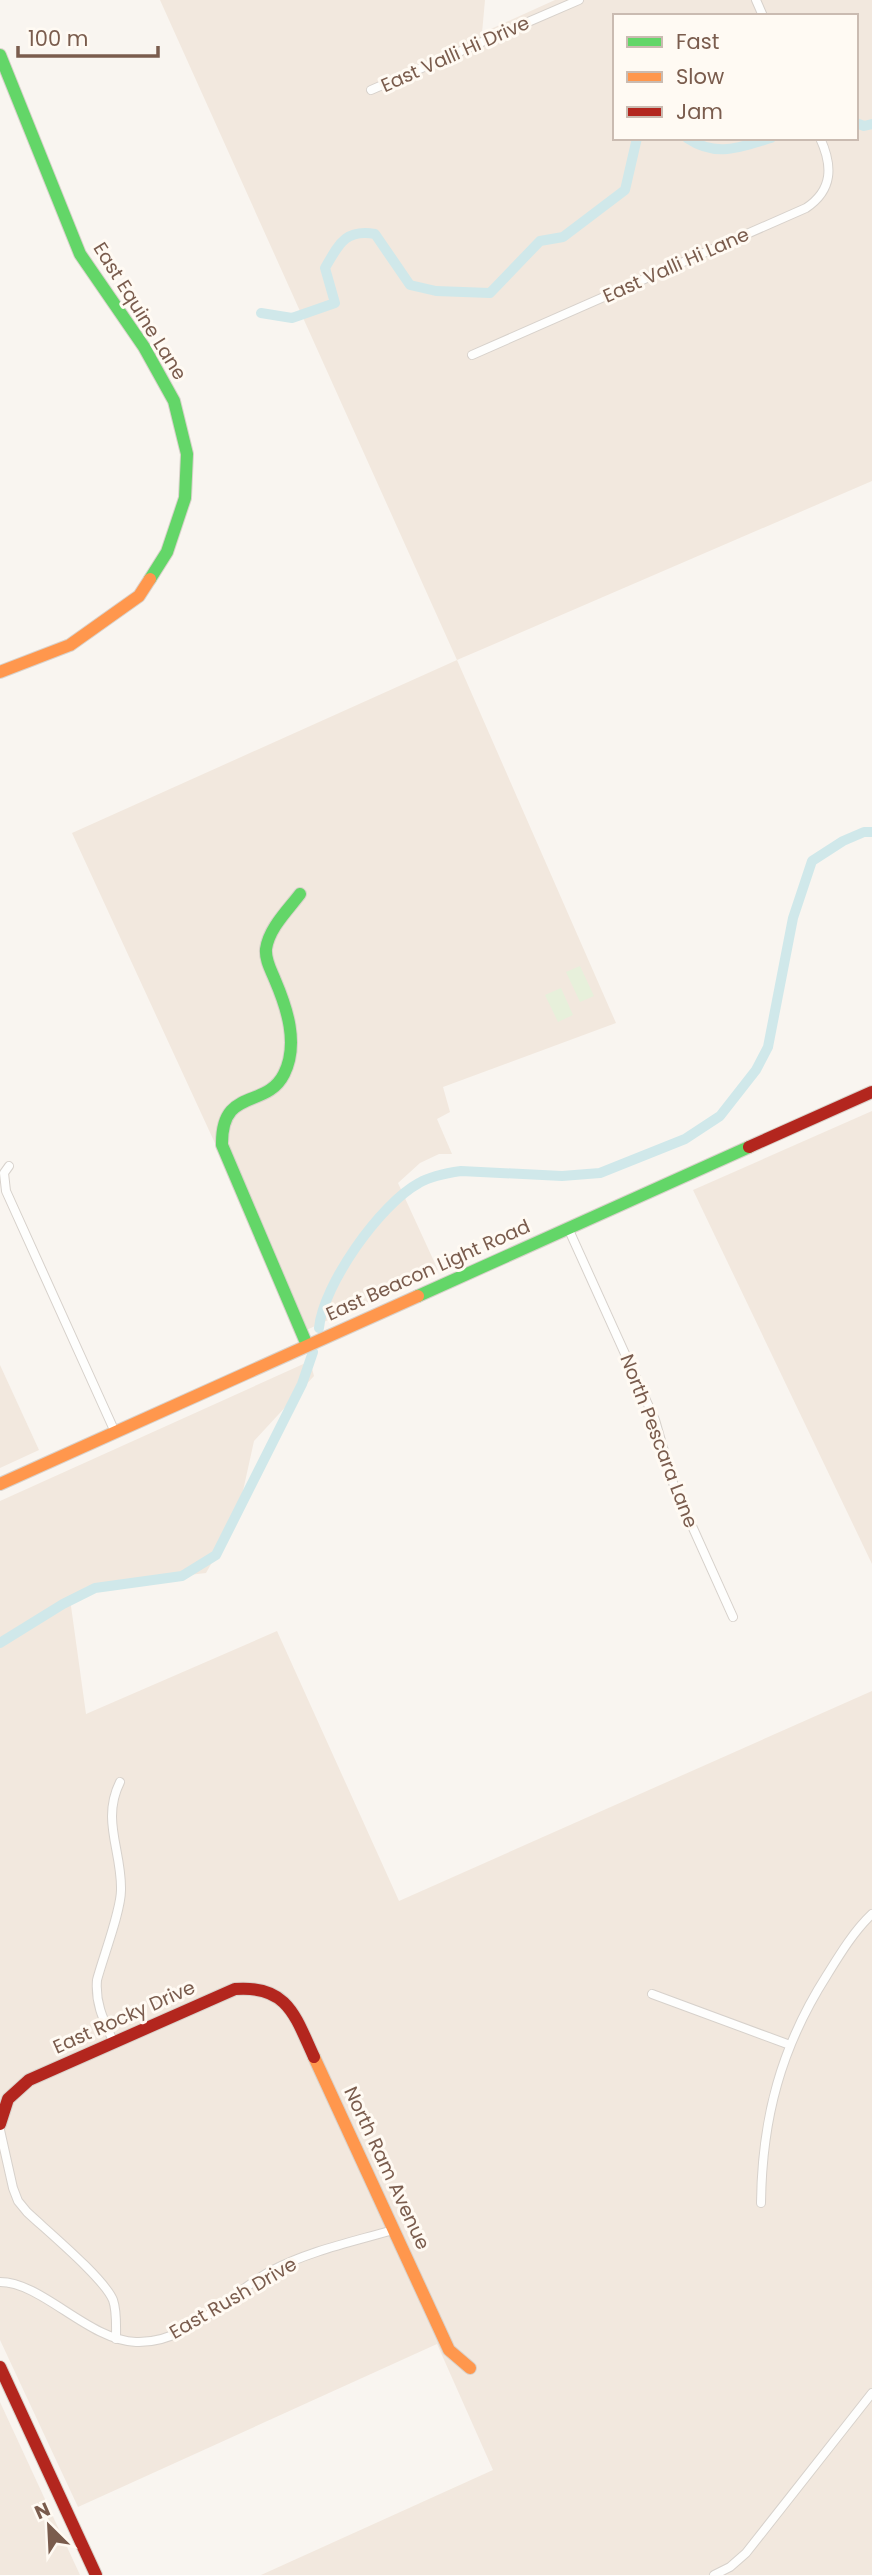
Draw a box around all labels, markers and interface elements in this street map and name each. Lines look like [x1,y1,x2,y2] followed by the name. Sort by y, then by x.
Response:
[377,9,533,99] street label: East Valli Hi Drive
[18,14,158,58] scale bar
[613,14,858,140] legend
[28,24,88,53] text: 100 m
[676,27,719,56] text: Fast
[676,62,724,91] text: Slow
[676,97,723,126] text: Jam
[599,221,753,309] street label: East Valli Hi Lane
[87,237,193,385] street label: East Equine Lane
[322,1213,534,1327] street label: East Beacon Light Road
[613,1350,705,1532] street label: North Pescara Lane
[49,1974,199,2060] street label: East Rocky Drive
[337,2082,437,2254] street label: North Ram Avenue
[164,2251,302,2345] street label: East Rush Drive
[14,2491,84,2561] north arrow
[30,2496,54,2526] text: N

